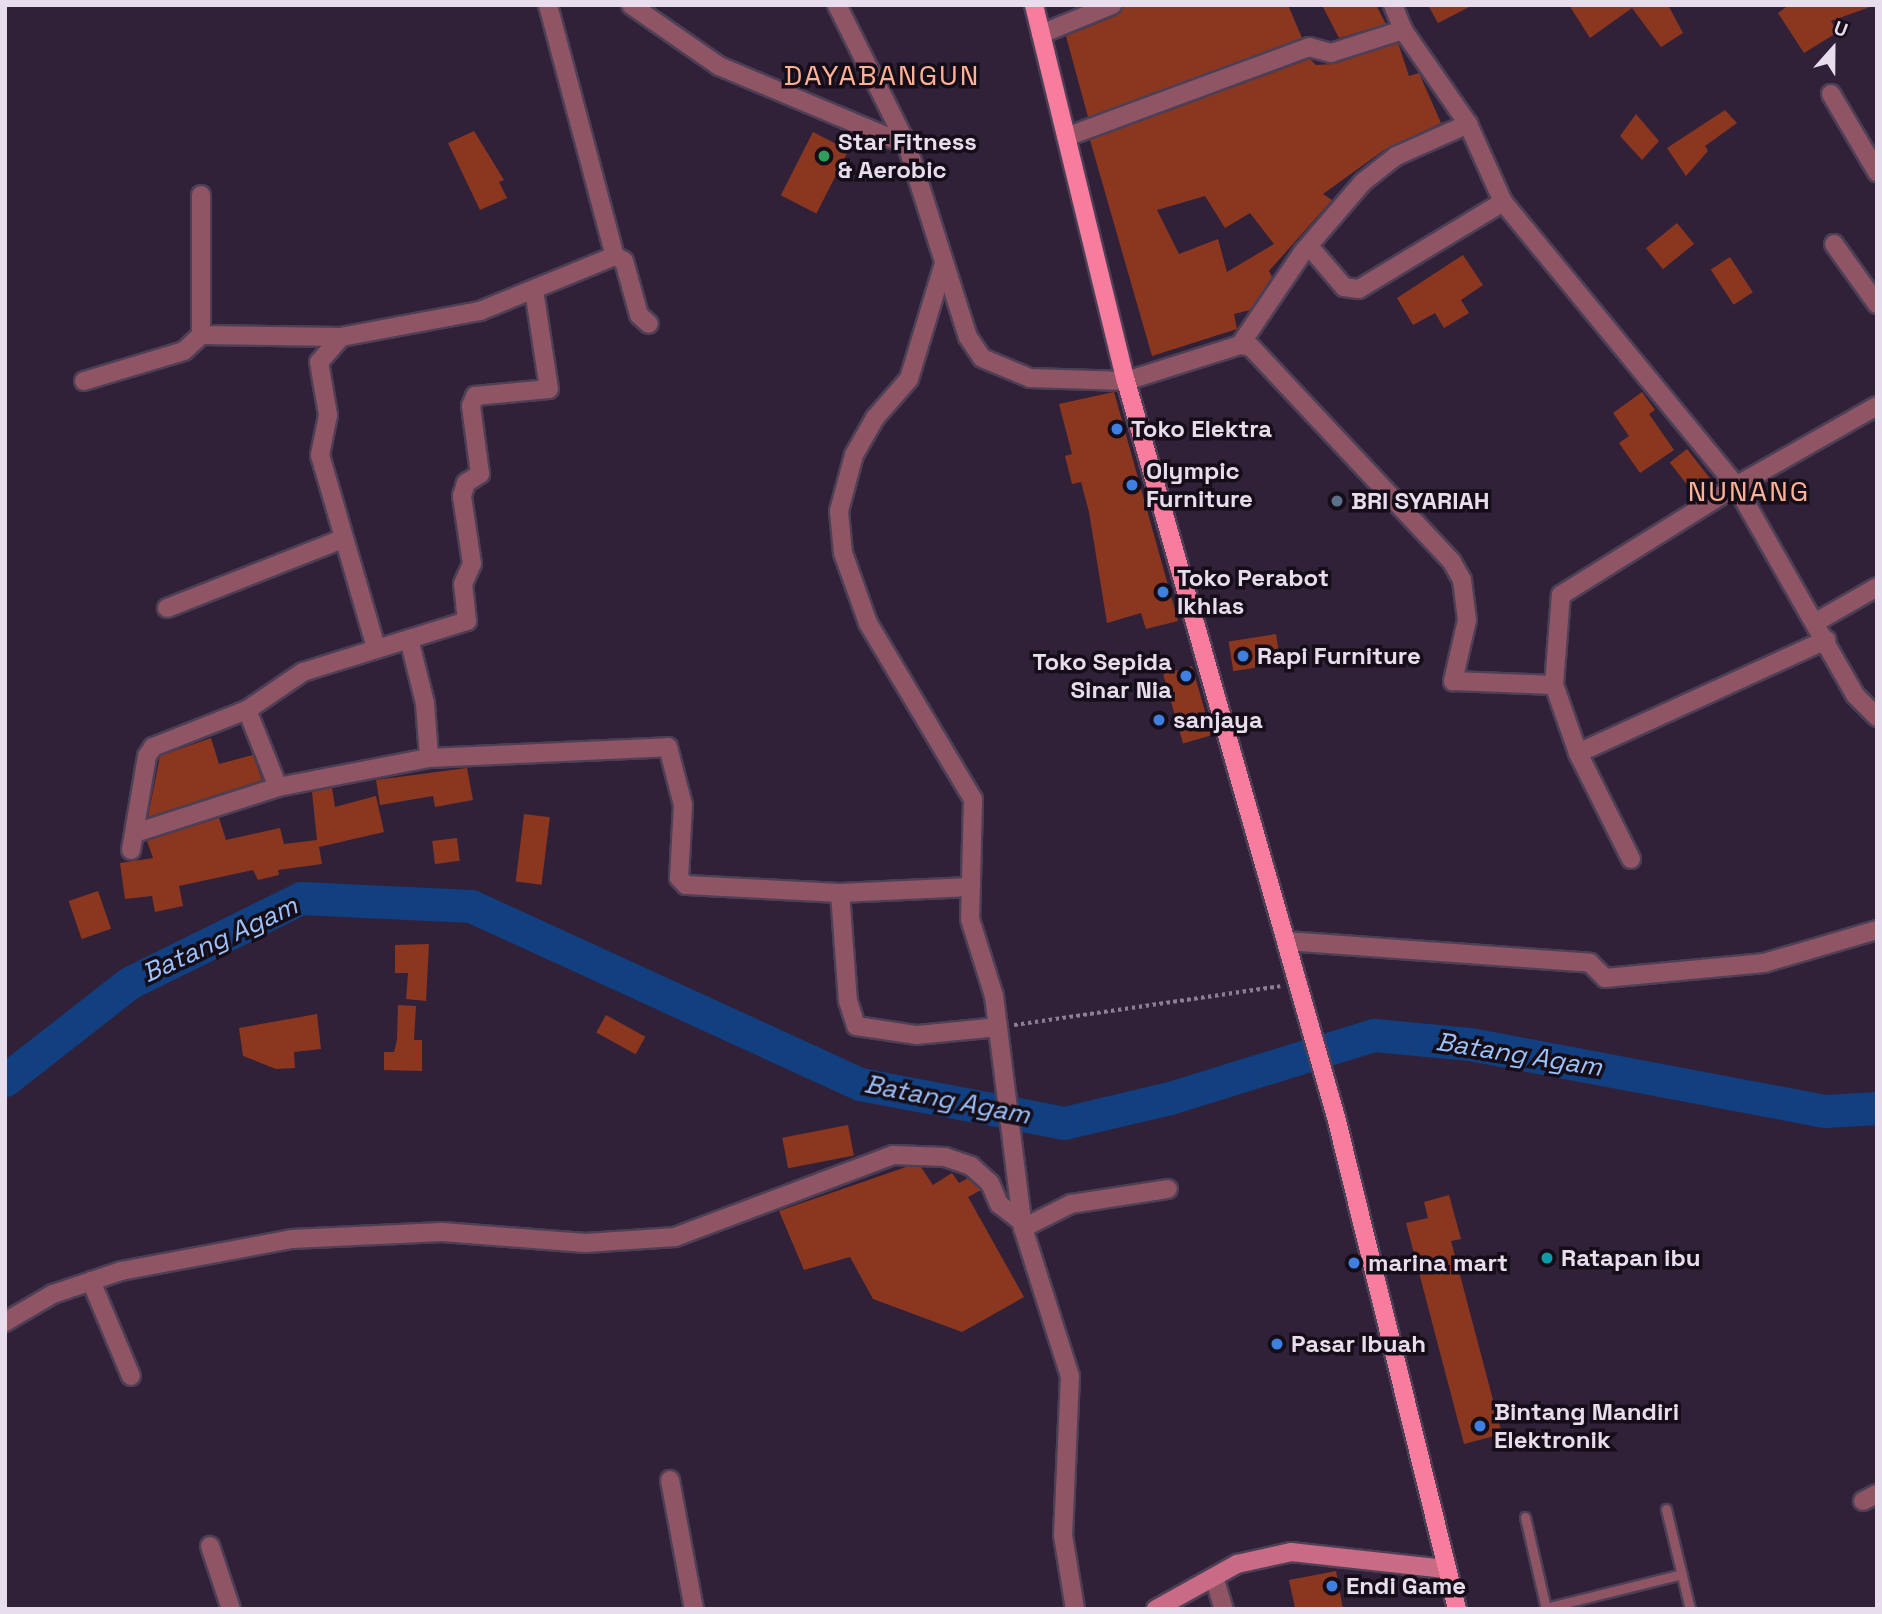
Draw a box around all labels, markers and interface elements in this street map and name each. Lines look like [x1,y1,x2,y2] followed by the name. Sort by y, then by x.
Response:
[1798,14,1868,84] north arrow
[1830,15,1851,43] text: U
[785,58,979,92] district label: DAYABANGUN
[838,128,977,184] place label: Star Fitness & Aerobic
[816,148,832,164] marker: Star Fitness & Aerobic
[1131,415,1272,443] place label: Toko Elektra
[1109,421,1125,437] marker: Toko Elektra
[1146,457,1253,513] place label: Olympic Furniture
[1688,474,1810,508] district label: NUNANG
[1124,477,1140,493] marker: Olympic Furniture
[1351,487,1489,515] place label: BRI SYARIAH
[1329,493,1345,509] marker: BRI SYARIAH
[1177,564,1329,620] place label: Toko Perabot Ikhlas
[1155,584,1171,600] marker: Toko Perabot Ikhlas
[1257,642,1421,670] place label: Rapi Furniture
[1033,648,1172,704] place label: Toko Sepida Sinar Nia
[1235,648,1251,664] marker: Rapi Furniture
[1178,668,1194,684] marker: Toko Sepida Sinar Nia
[1173,706,1263,734] place label: sanjaya
[1151,712,1167,728] marker: sanjaya
[137,890,303,990] water label: Batang Agam
[1434,1026,1604,1084] water label: Batang Agam
[862,1069,1032,1131] water label: Batang Agam
[1561,1244,1701,1272] place label: Ratapan ibu
[1368,1249,1508,1277] place label: marina mart
[1539,1250,1555,1266] marker: Ratapan ibu
[1346,1255,1362,1271] marker: marina mart
[1291,1330,1426,1358] place label: Pasar Ibuah
[1269,1336,1285,1352] marker: Pasar Ibuah
[1494,1398,1679,1454] place label: Bintang Mandiri Elektronik
[1472,1418,1488,1434] marker: Bintang Mandiri Elektronik
[1346,1572,1466,1600] place label: Endi Game
[1324,1578,1340,1594] marker: Endi Game

